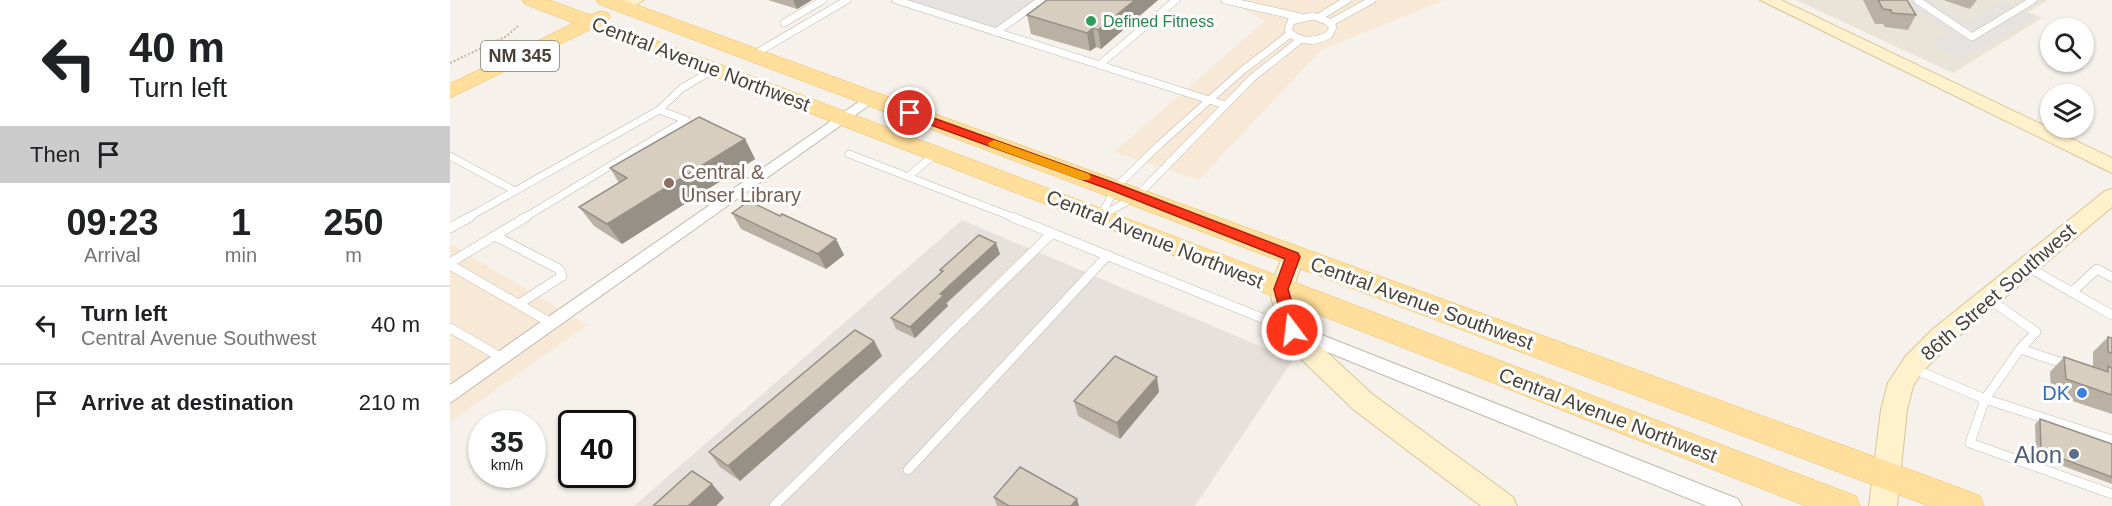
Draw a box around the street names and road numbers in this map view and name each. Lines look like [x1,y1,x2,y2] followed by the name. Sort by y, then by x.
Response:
[589,12,814,116] street label: Central Avenue Northwest
[481,41,559,71] road number: NM 345
[1043,185,1267,293] street label: Central Avenue Northwest
[1917,219,2080,365] street label: 86th Street Southwest
[1308,252,1537,354] street label: Central Avenue Southwest
[1496,363,1721,467] street label: Central Avenue Northwest

